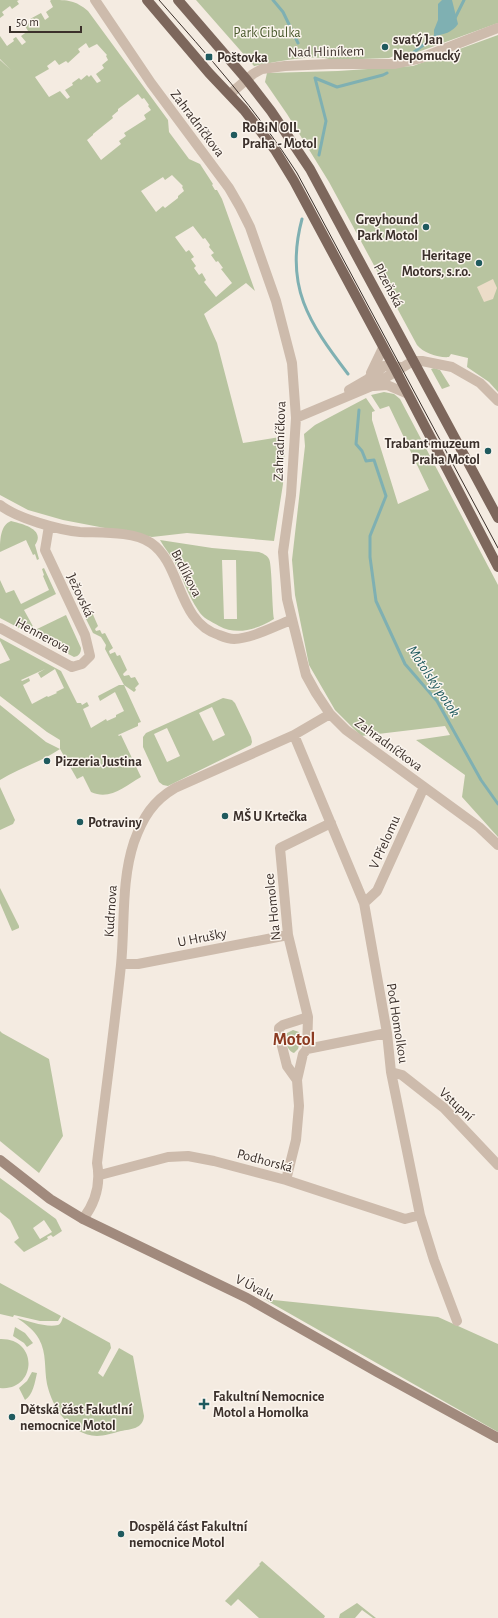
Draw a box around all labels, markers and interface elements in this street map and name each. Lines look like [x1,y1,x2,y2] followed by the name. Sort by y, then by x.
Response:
[10,8,81,34] scale bar
[16,16,39,28] text: 50 m
[233,26,301,40] park label: Park Cibulka
[393,33,461,63] place label: svatý Jan Nepomucký
[380,42,390,52] marker: svatý Jan Nepomucký
[288,44,364,60] street label: Nad Hliníkem
[217,51,268,65] place label: Poštovka
[204,52,214,62] marker: Poštovka
[168,87,227,160] street label: Zahradníčkova
[242,121,317,151] place label: RoBiN OIL Praha - Motol
[229,130,239,140] marker: RoBiN OIL Praha - Motol
[356,213,419,243] place label: Greyhound Park Motol
[421,222,431,232] marker: Greyhound Park Motol
[402,249,471,279] place label: Heritage Motors, s.r.o.
[474,258,484,268] marker: Heritage Motors, s.r.o.
[371,261,406,310] street label: Plzeňská
[272,400,288,481] street label: Zahradníčkova
[384,437,480,467] place label: Trabant muzeum Praha Motol
[483,446,493,456] marker: Trabant muzeum Praha Motol
[168,548,204,600] street label: Brdlíkova
[64,571,96,620] street label: Ježovská
[13,616,73,656] street label: Hennerova
[404,643,463,720] water label: Motolský potok
[352,716,425,774] street label: Zahradníčkova
[55,755,142,769] place label: Pizzeria Justina
[42,756,52,766] marker: Pizzeria Justina
[233,808,308,824] place label: MŠ U Krtečka
[220,811,230,821] marker: MŠ U Krtečka
[367,814,403,871] street label: V Přelomu
[88,816,142,830] place label: Potraviny
[75,817,85,827] marker: Potraviny
[263,873,283,941] street label: Na Homolce
[102,884,120,938] street label: Kudrnova
[176,926,228,950] street label: U Hrušky
[384,982,410,1064] street label: Pod Homolkou
[273,1031,315,1049] district label: Motol
[436,1085,477,1124] street label: Vstupní
[235,1147,295,1175] street label: Podhorská
[233,1270,278,1304] street label: V Úvalu
[213,1390,325,1420] place label: Fakultní Nemocnice Motol a Homolka
[198,1398,210,1410] marker: Fakultní Nemocnice Motol a Homolka
[20,1403,132,1433] place label: Dětská část Fakutlní nemocnice Motol
[7,1412,17,1422] marker: Dětská část Fakutlní nemocnice Motol
[129,1520,248,1550] place label: Dospělá část Fakultní nemocnice Motol
[116,1529,126,1539] marker: Dospělá část Fakultní nemocnice Motol

